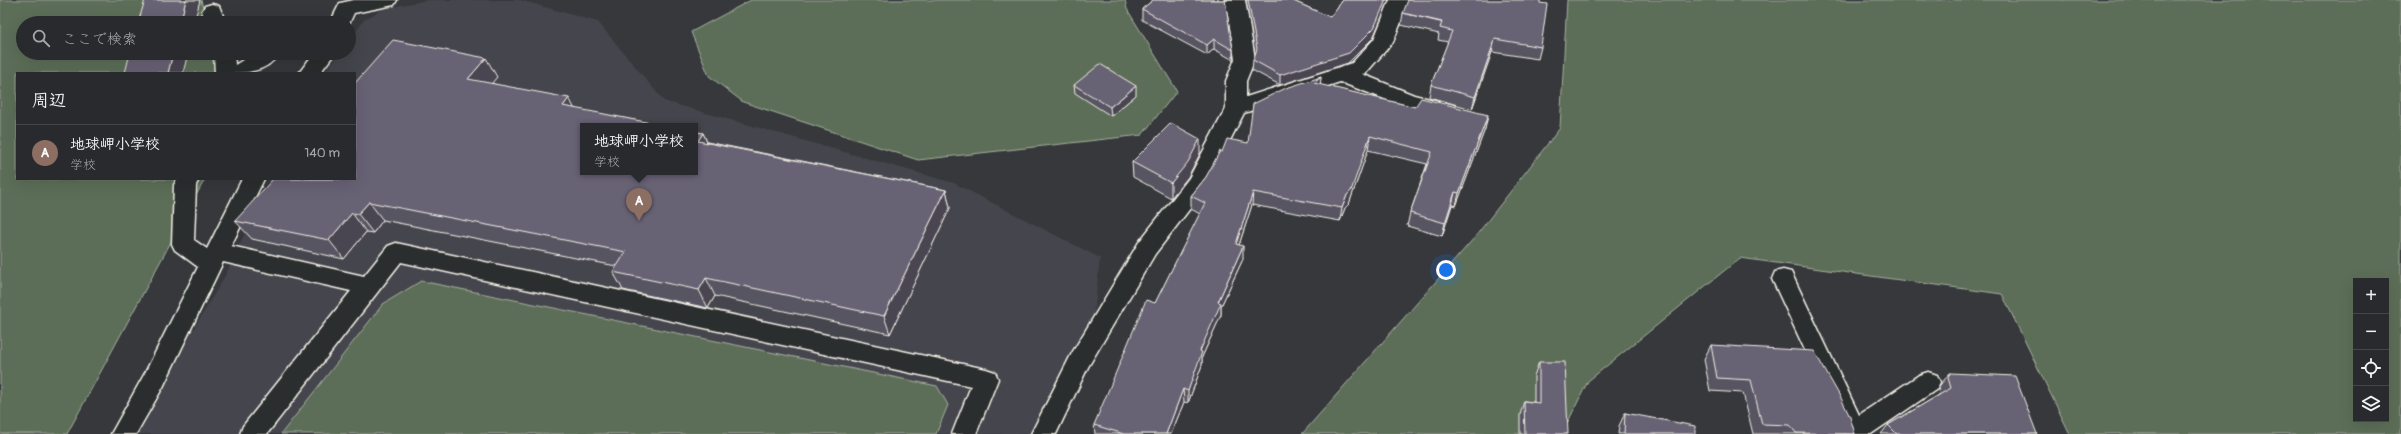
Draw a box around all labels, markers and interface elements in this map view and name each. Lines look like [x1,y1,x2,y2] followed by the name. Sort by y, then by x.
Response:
[16,16,356,60] search box
[30,27,52,49] icon: search
[62,30,137,49] text: ここで検索
[32,90,66,111] text: 周辺
[580,123,698,175] popup
[594,132,684,151] text: 地球岬小学校
[70,135,160,154] text: 地球岬小学校
[41,145,49,161] text: A
[304,145,340,161] text: 140 m
[594,154,620,170] text: 学校
[70,157,96,173] text: 学校
[626,188,652,221] pin: A
[1436,260,1456,280] your location
[2353,278,2389,422] map controls
[2353,278,2389,314] button: +
[2353,314,2389,350] button: −
[2353,350,2389,386] button: locate
[2353,386,2389,422] button: layers

